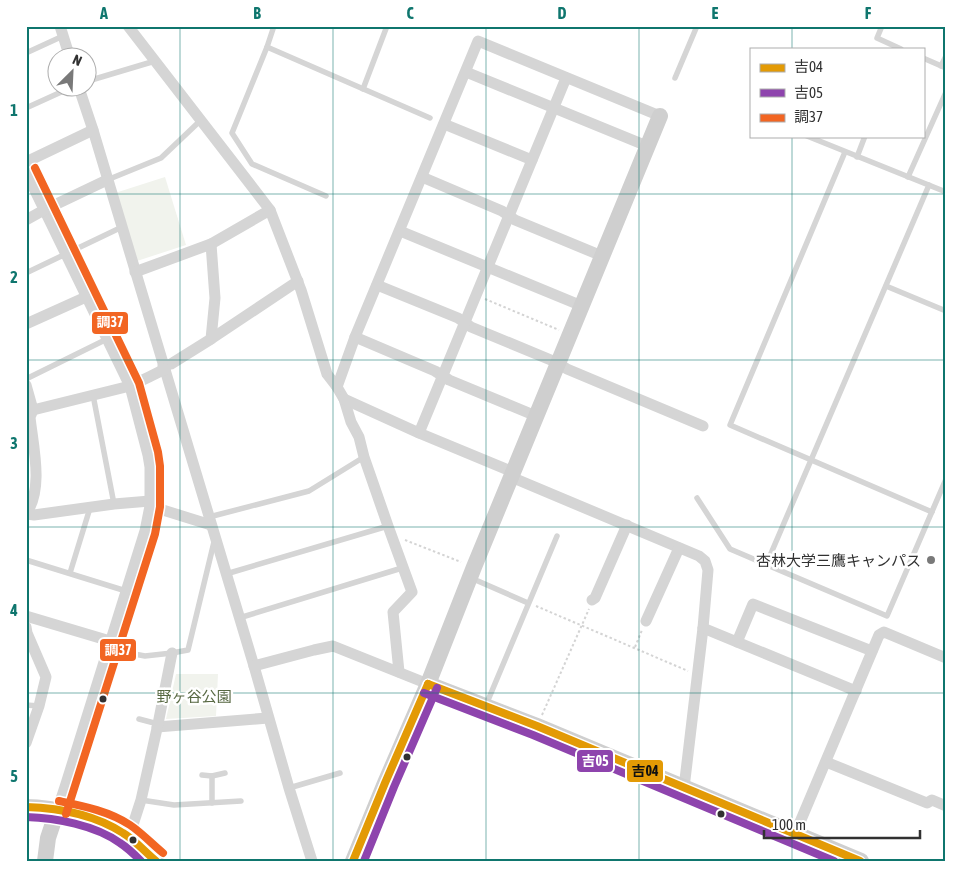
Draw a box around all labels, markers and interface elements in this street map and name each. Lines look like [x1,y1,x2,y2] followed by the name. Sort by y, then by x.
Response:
[99,4,108,22] text: A
[253,4,261,22] text: B
[406,4,414,22] text: C
[558,4,567,22] text: D
[712,4,719,22] text: E
[865,4,872,22] text: F
[48,48,98,98] north arrow
[750,48,924,138] legend
[70,51,84,69] text: N
[794,58,823,75] text: 吉04
[794,84,823,101] text: 吉05
[10,101,18,119] text: 1
[794,108,823,125] text: 調37
[10,268,18,286] text: 2
[91,311,129,335] line badge: 調37
[96,314,124,330] text: 調37
[10,434,18,452] text: 3
[756,552,921,569] place label: 杏林大学三鷹キャンパス
[925,554,937,566] marker: 杏林大学三鷹キャンパス
[9,601,18,619] text: 4
[99,638,137,662] line badge: 調37
[104,642,132,658] text: 調37
[156,688,232,705] park label: 野ヶ谷公園
[98,694,108,704] unlabelled marker
[576,749,614,773] line badge: 吉05
[402,752,412,762] unlabelled marker
[581,753,609,769] text: 吉05
[626,759,664,783] line badge: 吉04
[631,763,659,779] text: 吉04
[10,767,18,785] text: 5
[764,807,921,839] scale bar
[716,809,726,819] unlabelled marker
[772,816,806,833] text: 100 m
[128,835,138,845] unlabelled marker

